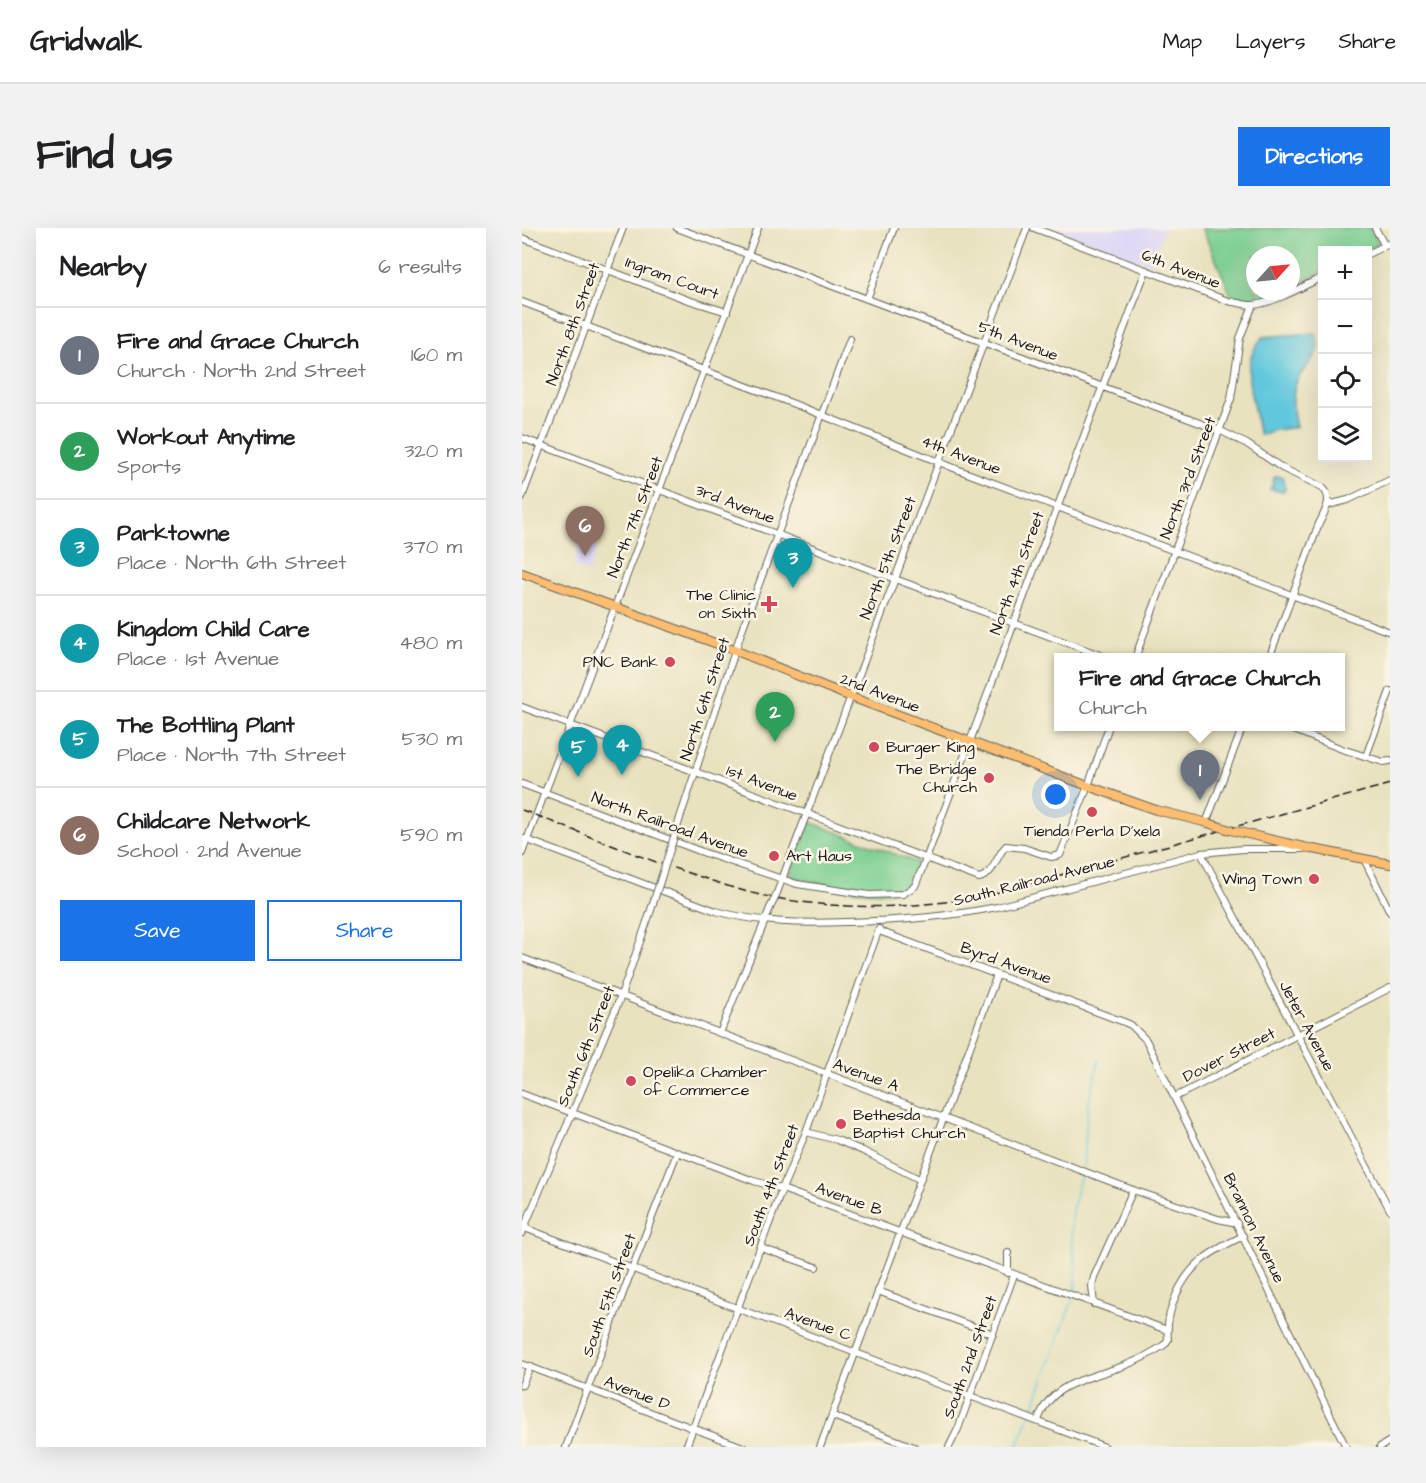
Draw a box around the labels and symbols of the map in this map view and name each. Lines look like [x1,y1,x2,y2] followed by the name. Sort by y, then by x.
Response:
[1138,244,1224,294] street label: 6th Avenue
[1246,246,1300,300] north arrow
[622,251,722,306] street label: Ingram Court
[541,259,606,388] street label: North 8th Street
[975,316,1062,366] street label: 5th Avenue
[1155,413,1222,542] street label: North 3rd Street
[918,430,1004,480] street label: 4th Avenue
[602,453,669,581] street label: North 7th Street
[692,479,778,529] street label: 3rd Avenue
[854,493,922,623] street label: North 5th Street
[566,506,604,556] pin: 6
[984,508,1050,638] street label: North 4th Street
[774,538,812,588] pin: 3
[686,584,756,624] place label: The Clinic on Sixth
[760,595,778,613] marker: The Clinic on Sixth
[675,634,736,764] street label: North 6th Street
[583,651,658,673] place label: PNC Bank
[663,655,677,669] marker: PNC Bank
[837,668,923,718] street label: 2nd Avenue
[756,692,794,742] pin: 2
[602,726,642,775] pin: 4
[558,728,598,777] pin: 5
[886,736,975,759] place label: Burger King
[867,740,881,754] marker: Burger King
[1180,750,1220,800] pin: 1
[896,758,977,798] place label: The Bridge Church
[723,759,801,807] street label: 1st Avenue
[982,771,996,785] marker: The Bridge Church
[1041,780,1070,809] your location
[588,786,752,864] street label: North Railroad Avenue
[1085,805,1099,819] marker: Tienda Perla D'xela
[1024,820,1160,842] place label: Tienda Perla D'xela
[786,845,852,867] place label: Art Haus
[767,849,781,863] marker: Art Haus
[951,850,1117,912] street label: South Railroad Avenue
[1222,868,1302,891] place label: Wing Town
[1307,872,1321,886] marker: Wing Town
[957,936,1055,991] street label: Byrd Avenue
[1274,977,1340,1075] street label: Jeter Avenue
[552,982,620,1110] street label: South 6th Street
[1179,1022,1279,1088] street label: Dover Street
[830,1053,902,1097] street label: Avenue A
[643,1061,767,1101] place label: Opelika Chamber of Commerce
[624,1074,638,1088] marker: Opelika Chamber of Commerce
[853,1104,966,1144] place label: Bethesda Baptist Church
[834,1117,848,1131] marker: Bethesda Baptist Church
[738,1120,805,1249] street label: South 4th Street
[1218,1169,1290,1287] street label: Brannon Avenue
[812,1177,886,1221] street label: Avenue B
[576,1230,642,1360] street label: South 5th Street
[938,1292,1003,1422] street label: South 2nd Street
[781,1302,855,1346] street label: Avenue C
[601,1370,673,1416] street label: Avenue D

